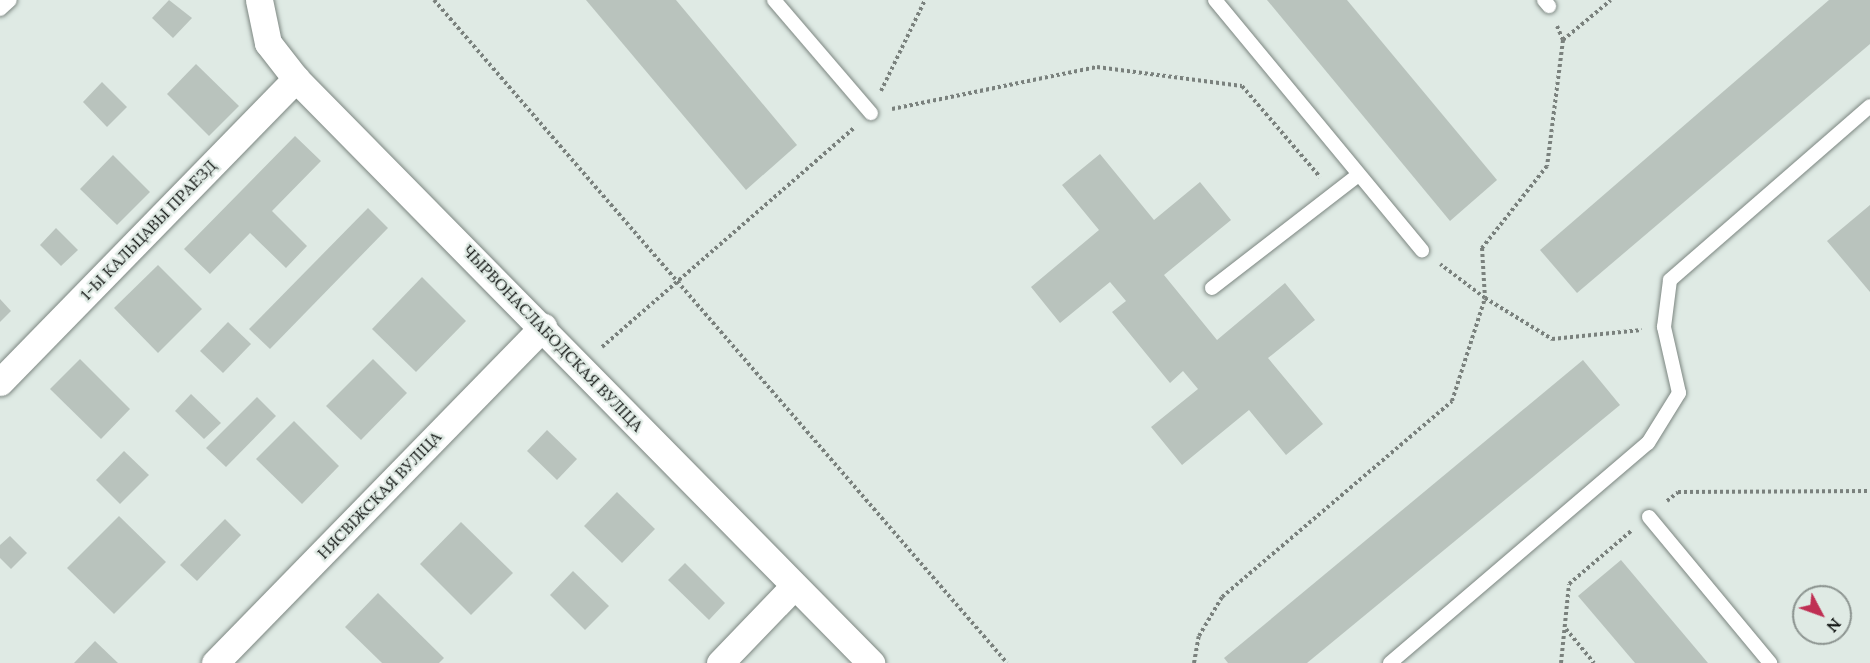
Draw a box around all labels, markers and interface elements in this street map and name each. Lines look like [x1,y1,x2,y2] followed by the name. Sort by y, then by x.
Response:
[76,156,220,304] street label: 1-Ы КАЛЬЦАВЫ ПРАЕЗД
[459,241,647,435] street label: ЧЫРВОНАСЛАБОДСКАЯ ВУЛІЦА
[313,427,445,563] street label: НЯСВІЖСКАЯ ВУЛІЦА
[1792,585,1852,645] north arrow
[1822,614,1846,637] text: N

